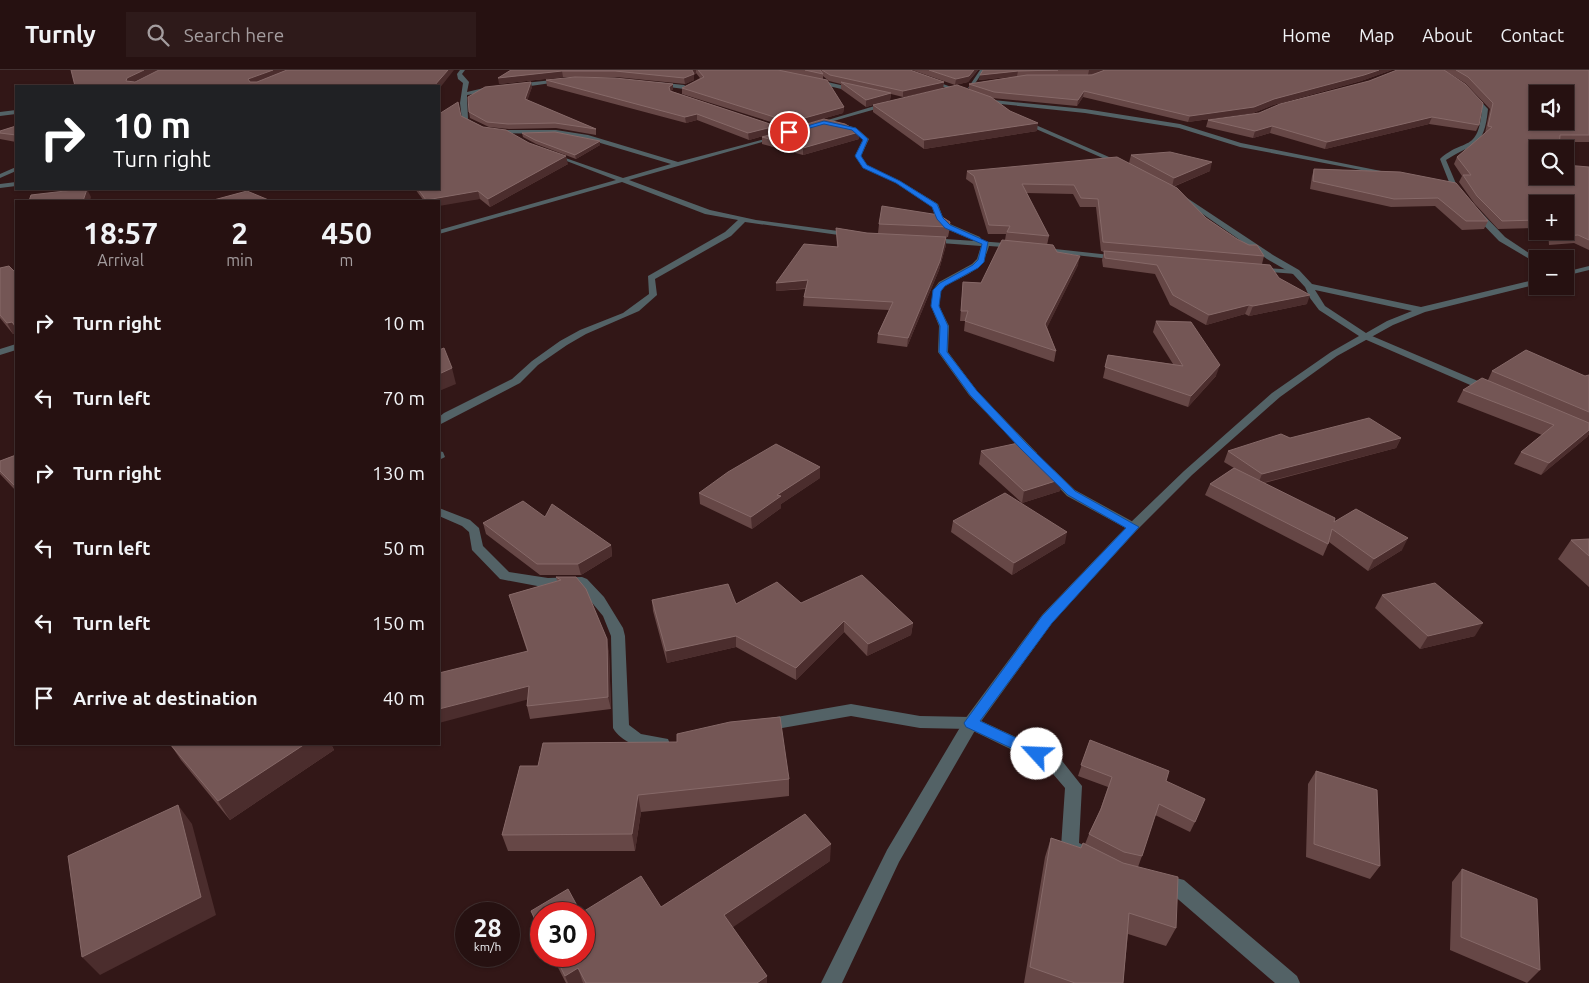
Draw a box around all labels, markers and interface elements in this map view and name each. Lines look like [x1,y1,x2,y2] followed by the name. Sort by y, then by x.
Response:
[126,12,476,57] search box
[25,21,96,48] text: Turnly
[144,21,172,49] icon: search
[184,24,284,46] text: Search here
[1282,25,1331,45] text: Home
[1359,25,1394,45] text: Map
[1422,25,1472,45] text: About
[1500,25,1564,45] text: Contact
[1529,85,1574,295] map controls
[1529,85,1574,130] button: sound
[30,105,95,170] icon: right
[113,105,191,145] text: 10 m
[768,111,810,153] pin
[775,118,803,146] icon: arrive
[1529,140,1574,185] button: search
[113,146,211,171] text: Turn right
[1529,195,1574,240] button: +
[83,216,158,250] text: 18:57
[231,216,248,250] text: 2
[321,216,372,250] text: 450
[1529,250,1574,295] button: −
[97,251,144,269] text: Arrival
[226,251,253,269] text: min
[340,251,353,269] text: m
[30,309,58,337] icon: right
[73,312,161,334] text: Turn right
[383,312,425,334] text: 10 m
[30,384,58,412] icon: left
[73,387,151,409] text: Turn left
[383,387,425,409] text: 70 m
[30,459,58,487] icon: right
[73,462,161,484] text: Turn right
[372,462,425,484] text: 130 m
[30,534,58,562] icon: left
[73,537,151,559] text: Turn left
[383,537,425,559] text: 50 m
[30,609,58,637] icon: left
[73,612,151,634] text: Turn left
[372,612,425,634] text: 150 m
[30,684,58,712] icon: arrive
[73,687,258,709] text: Arrive at destination
[383,687,425,709] text: 40 m
[1010,727,1062,779] position arrow
[530,902,595,967] speed limit sign: 30
[473,914,502,942] text: 28
[474,940,501,953] text: km/h

